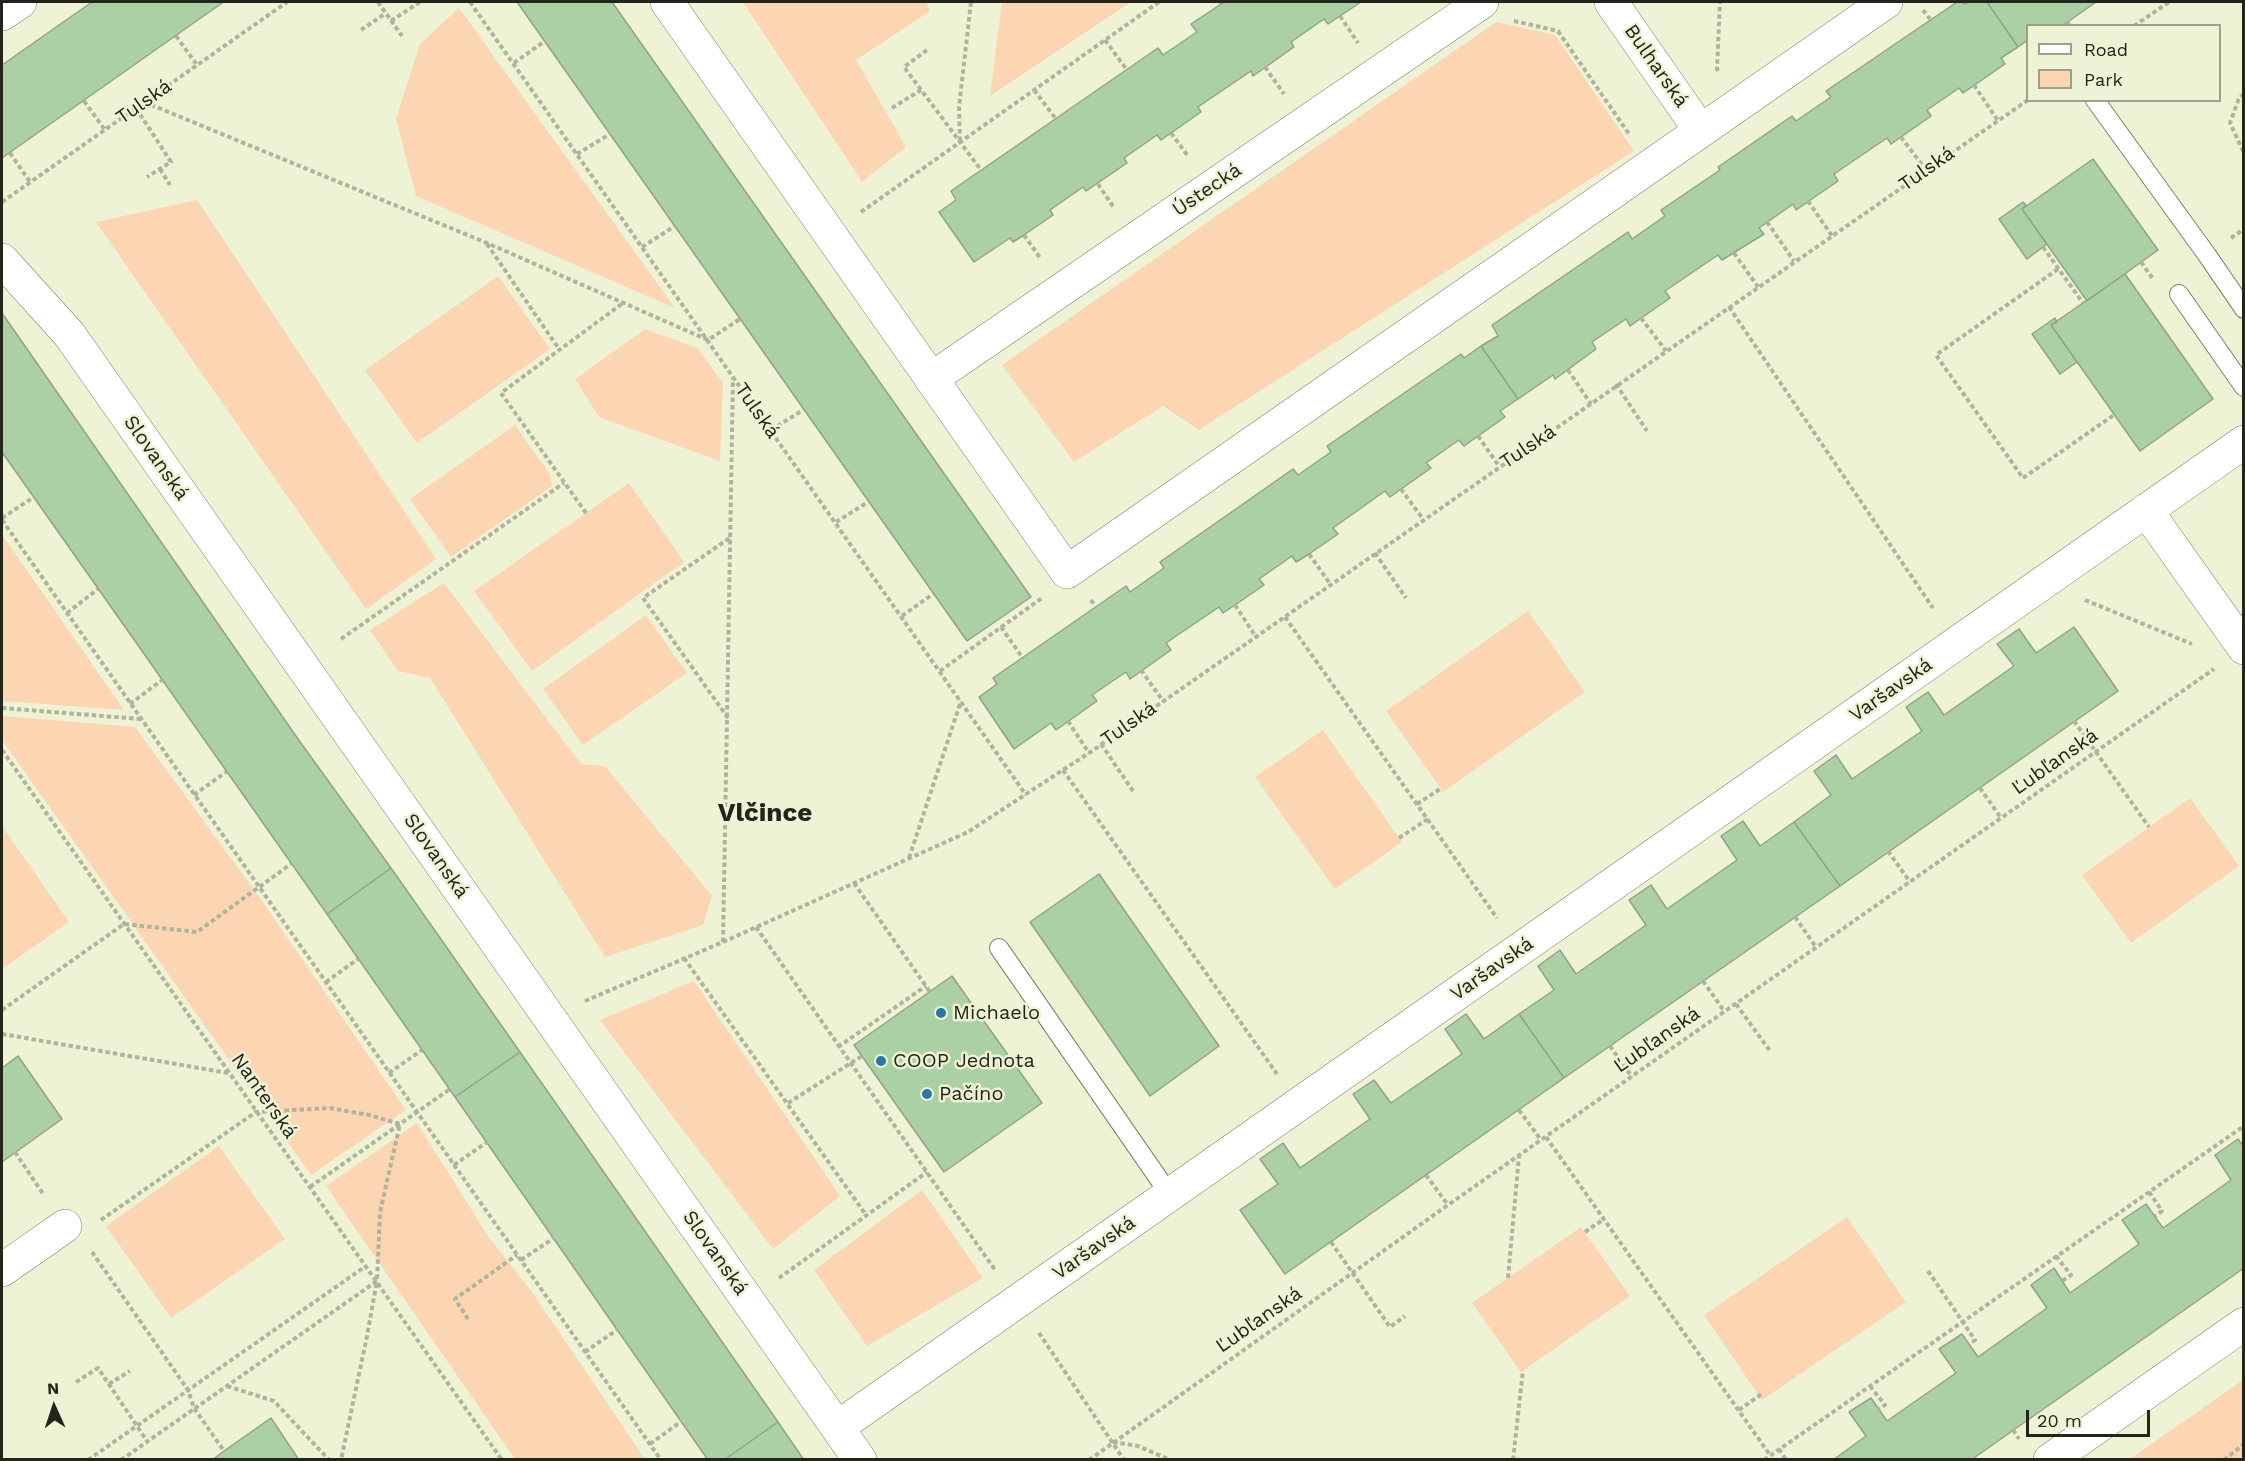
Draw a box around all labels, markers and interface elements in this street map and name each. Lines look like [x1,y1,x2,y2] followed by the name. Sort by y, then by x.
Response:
[1619,20,1693,112] street label: Bulharská
[2026,24,2221,102] legend
[2084,39,2128,60] text: Road
[2084,69,2123,90] text: Park
[112,74,176,130] street label: Tulská
[1895,141,1959,197] street label: Tulská
[1168,158,1246,222] street label: Ústecká
[729,379,785,443] street label: Tulská
[118,411,194,505] street label: Slovanská
[1495,420,1561,474] street label: Tulská
[1845,653,1937,727] street label: Varšavská
[1097,696,1161,752] street label: Tulská
[2007,724,2103,800] street label: Ľubľanská
[718,797,812,829] district label: Vlčince
[398,809,474,903] street label: Slovanská
[1446,932,1538,1006] street label: Varšavská
[953,1001,1040,1025] place label: Michaelo
[1609,1002,1705,1078] street label: Ľubľanská
[934,1006,948,1020] marker: Michaelo
[226,1049,302,1143] street label: Nanterská
[893,1049,1035,1073] place label: COOP Jednota
[874,1054,888,1068] marker: COOP Jednota
[939,1082,1003,1106] place label: Pačíno
[920,1087,934,1101] marker: Pačíno
[677,1206,753,1300] street label: Slovanská
[1048,1211,1140,1285] street label: Varšavská
[1211,1282,1307,1358] street label: Ľubľanská
[24,1377,84,1437] north arrow
[47,1379,59,1398] text: N
[2029,1398,2154,1436] scale bar
[2037,1410,2082,1431] text: 20 m

